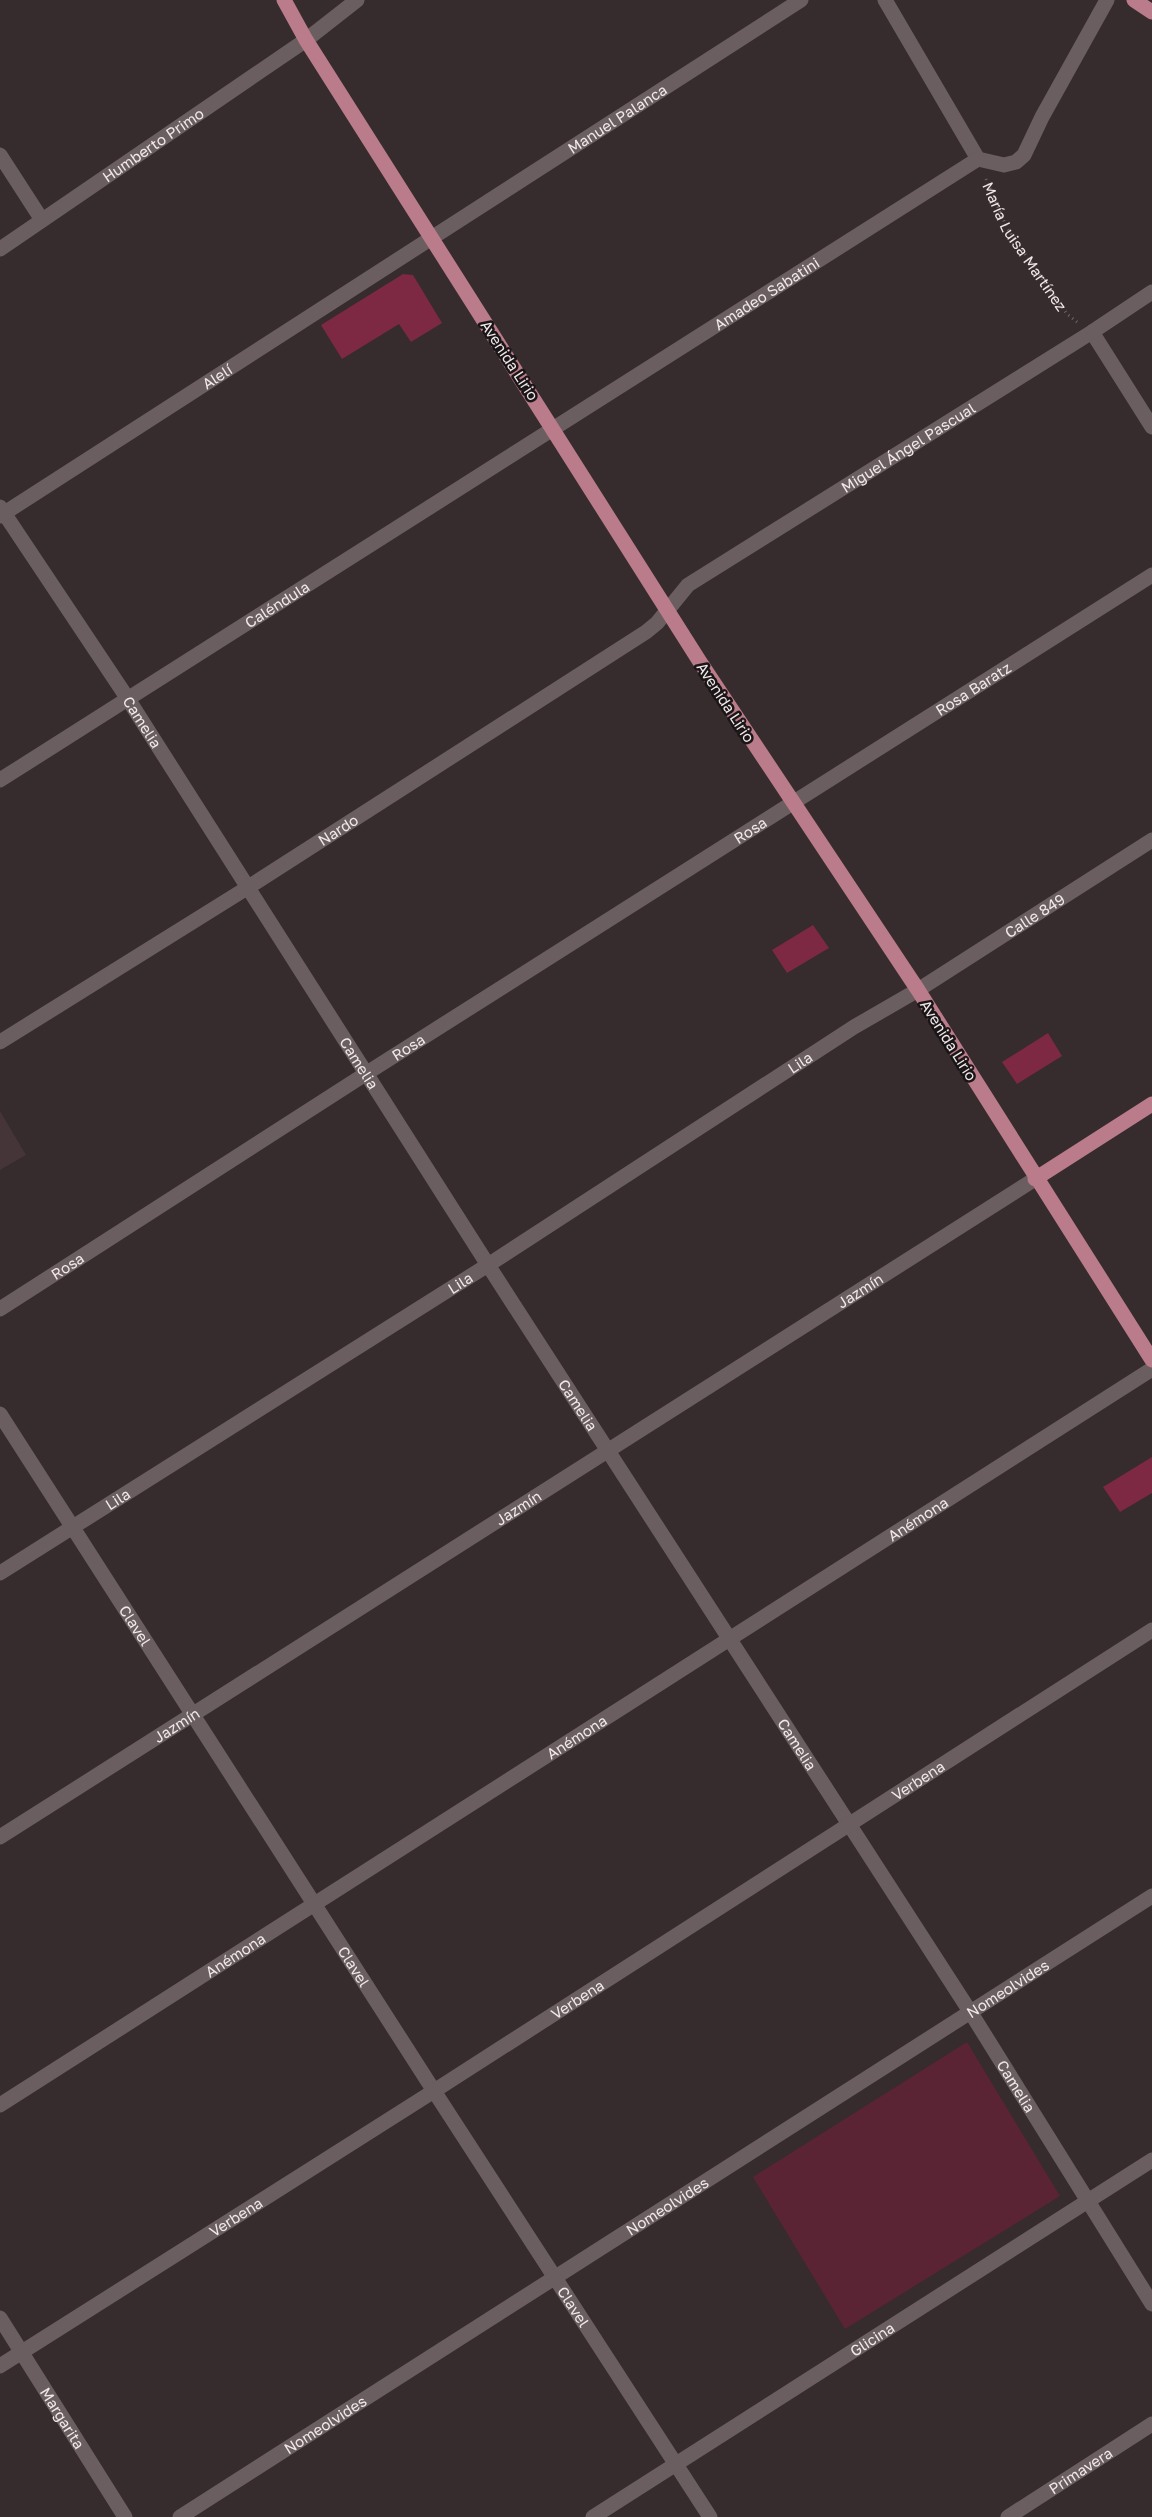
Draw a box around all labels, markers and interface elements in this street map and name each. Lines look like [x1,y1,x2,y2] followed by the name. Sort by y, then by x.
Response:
[564,80,670,157] street label: Manuel Palanca
[99,104,207,186] street label: Humberto Primo
[979,179,1071,314] street label: María Luisa Martínez
[710,253,823,333] street label: Amadeo Sabatini
[477,316,543,404] street label: Avenida Lirio
[199,360,236,393] street label: Alelí
[838,398,979,496] street label: Miguel Ángel Pascual
[241,577,312,631] street label: Caléndula
[693,658,759,746] street label: Avenida Lirio
[932,658,1014,719] street label: Rosa Baratz
[119,693,166,751] street label: Camelia
[315,810,361,849] street label: Nardo
[730,813,770,847] street label: Rosa
[1001,889,1068,941] street label: Calle 849
[917,996,981,1084] street label: Avenida Lirio
[388,1030,428,1064] street label: Rosa
[336,1034,383,1092] street label: Camelia
[784,1048,816,1077] street label: Lila
[47,1249,87,1283] street label: Rosa
[444,1268,476,1297] street label: Lila
[834,1269,886,1312] street label: Jazmín
[555,1376,602,1434] street label: Camelia
[102,1484,133,1513] street label: Lila
[492,1486,545,1529] street label: Jazmín
[884,1493,951,1545] street label: Anémona
[116,1602,155,1649] street label: Clavel
[150,1704,203,1746] street label: Jazmín
[543,1711,610,1763] street label: Anémona
[774,1715,821,1773] street label: Camelia
[888,1757,948,1804] street label: Verbena
[202,1929,269,1981] street label: Anémona
[334,1943,374,1990] street label: Clavel
[963,1955,1052,2021] street label: Nomeolvides
[547,1975,607,2023] street label: Verbena
[993,2057,1039,2115] street label: Camelia
[623,2173,712,2239] street label: Nomeolvides
[206,2193,266,2240] street label: Verbena
[554,2283,593,2330] street label: Clavel
[846,2318,898,2360] street label: Glicina
[37,2384,89,2452] street label: Margarita
[280,2391,370,2457] street label: Nomeolvides
[1045,2443,1115,2497] street label: Primavera

